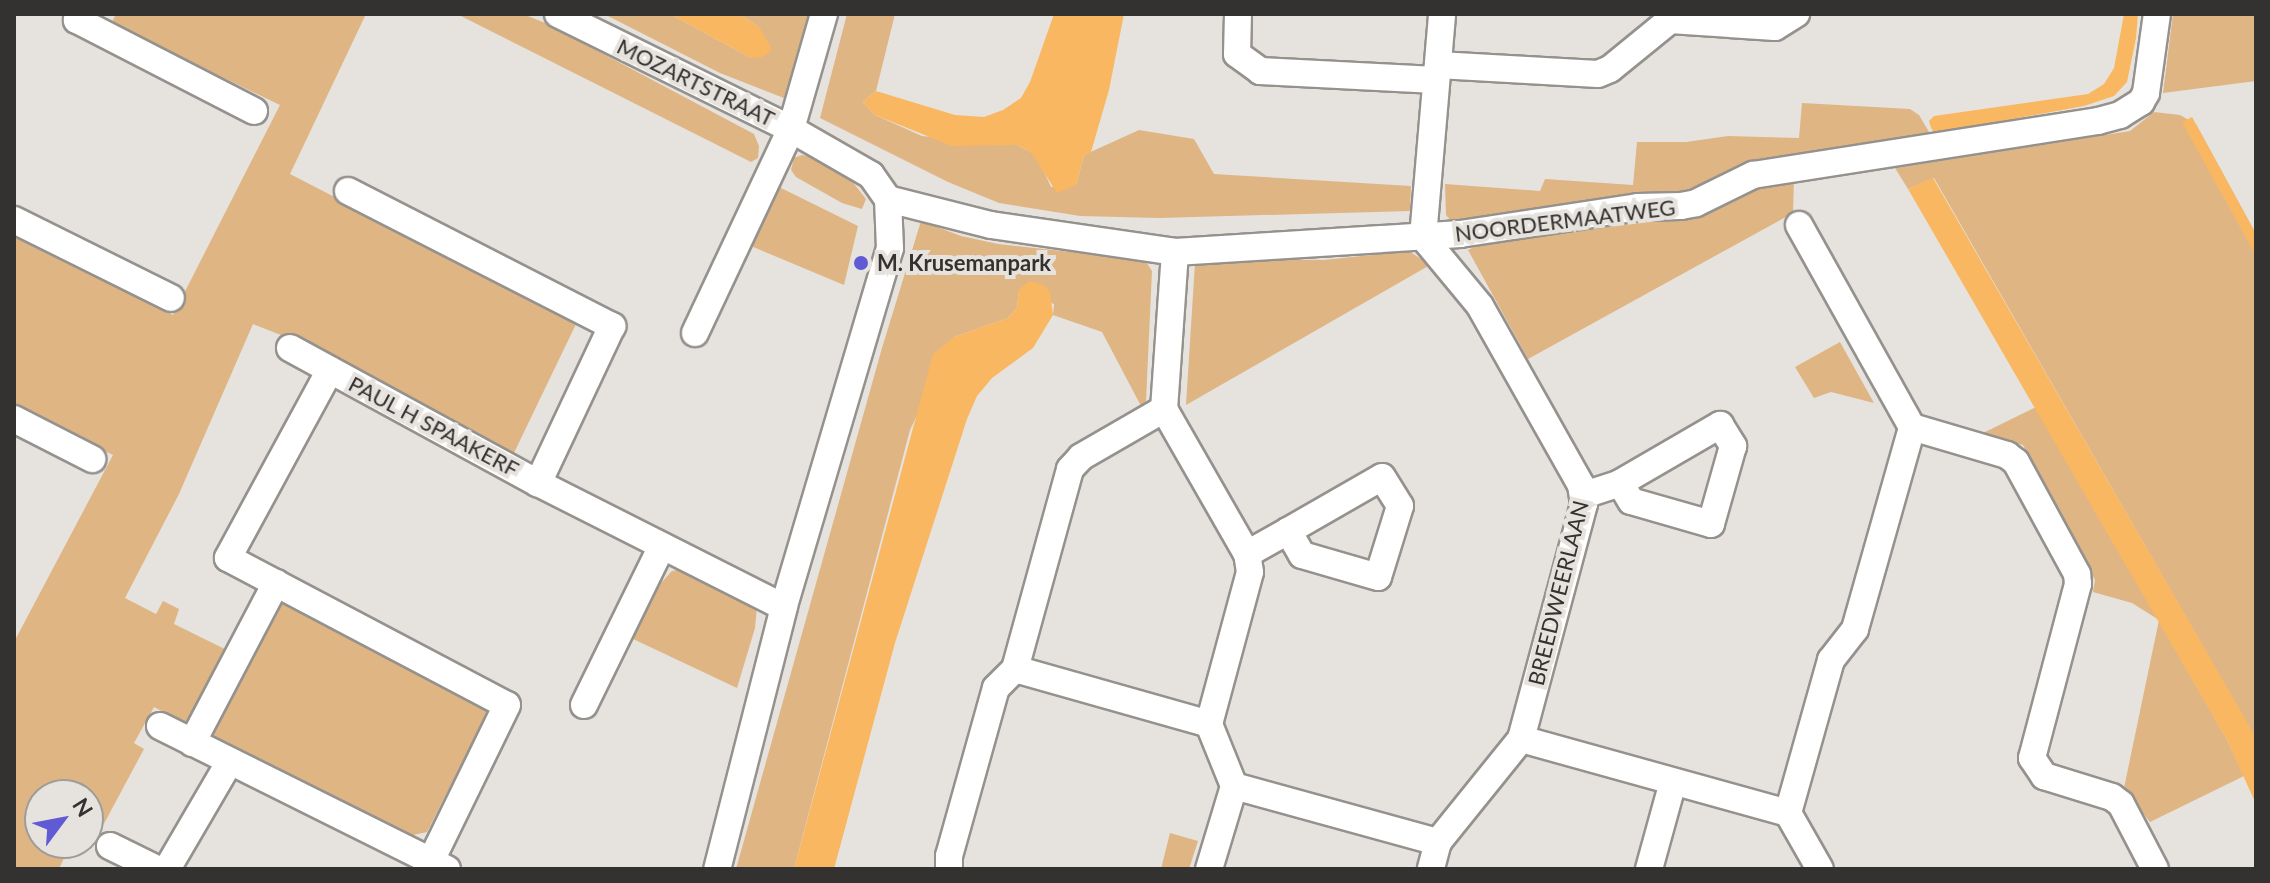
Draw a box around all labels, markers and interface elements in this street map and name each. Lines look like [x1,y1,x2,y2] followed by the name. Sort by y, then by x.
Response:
[613,32,779,132] street label: MOZARTSTRAAT
[1453,193,1677,247] street label: NOORDERMAATWEG
[877,250,1051,276] place label: M. Krusemanpark
[852,254,870,272] marker: M. Krusemanpark
[344,370,524,482] street label: PAUL H SPAAKERF
[1522,498,1594,688] street label: BREEDWEERLAAN
[24,779,104,859] north arrow
[67,793,99,821] text: N

